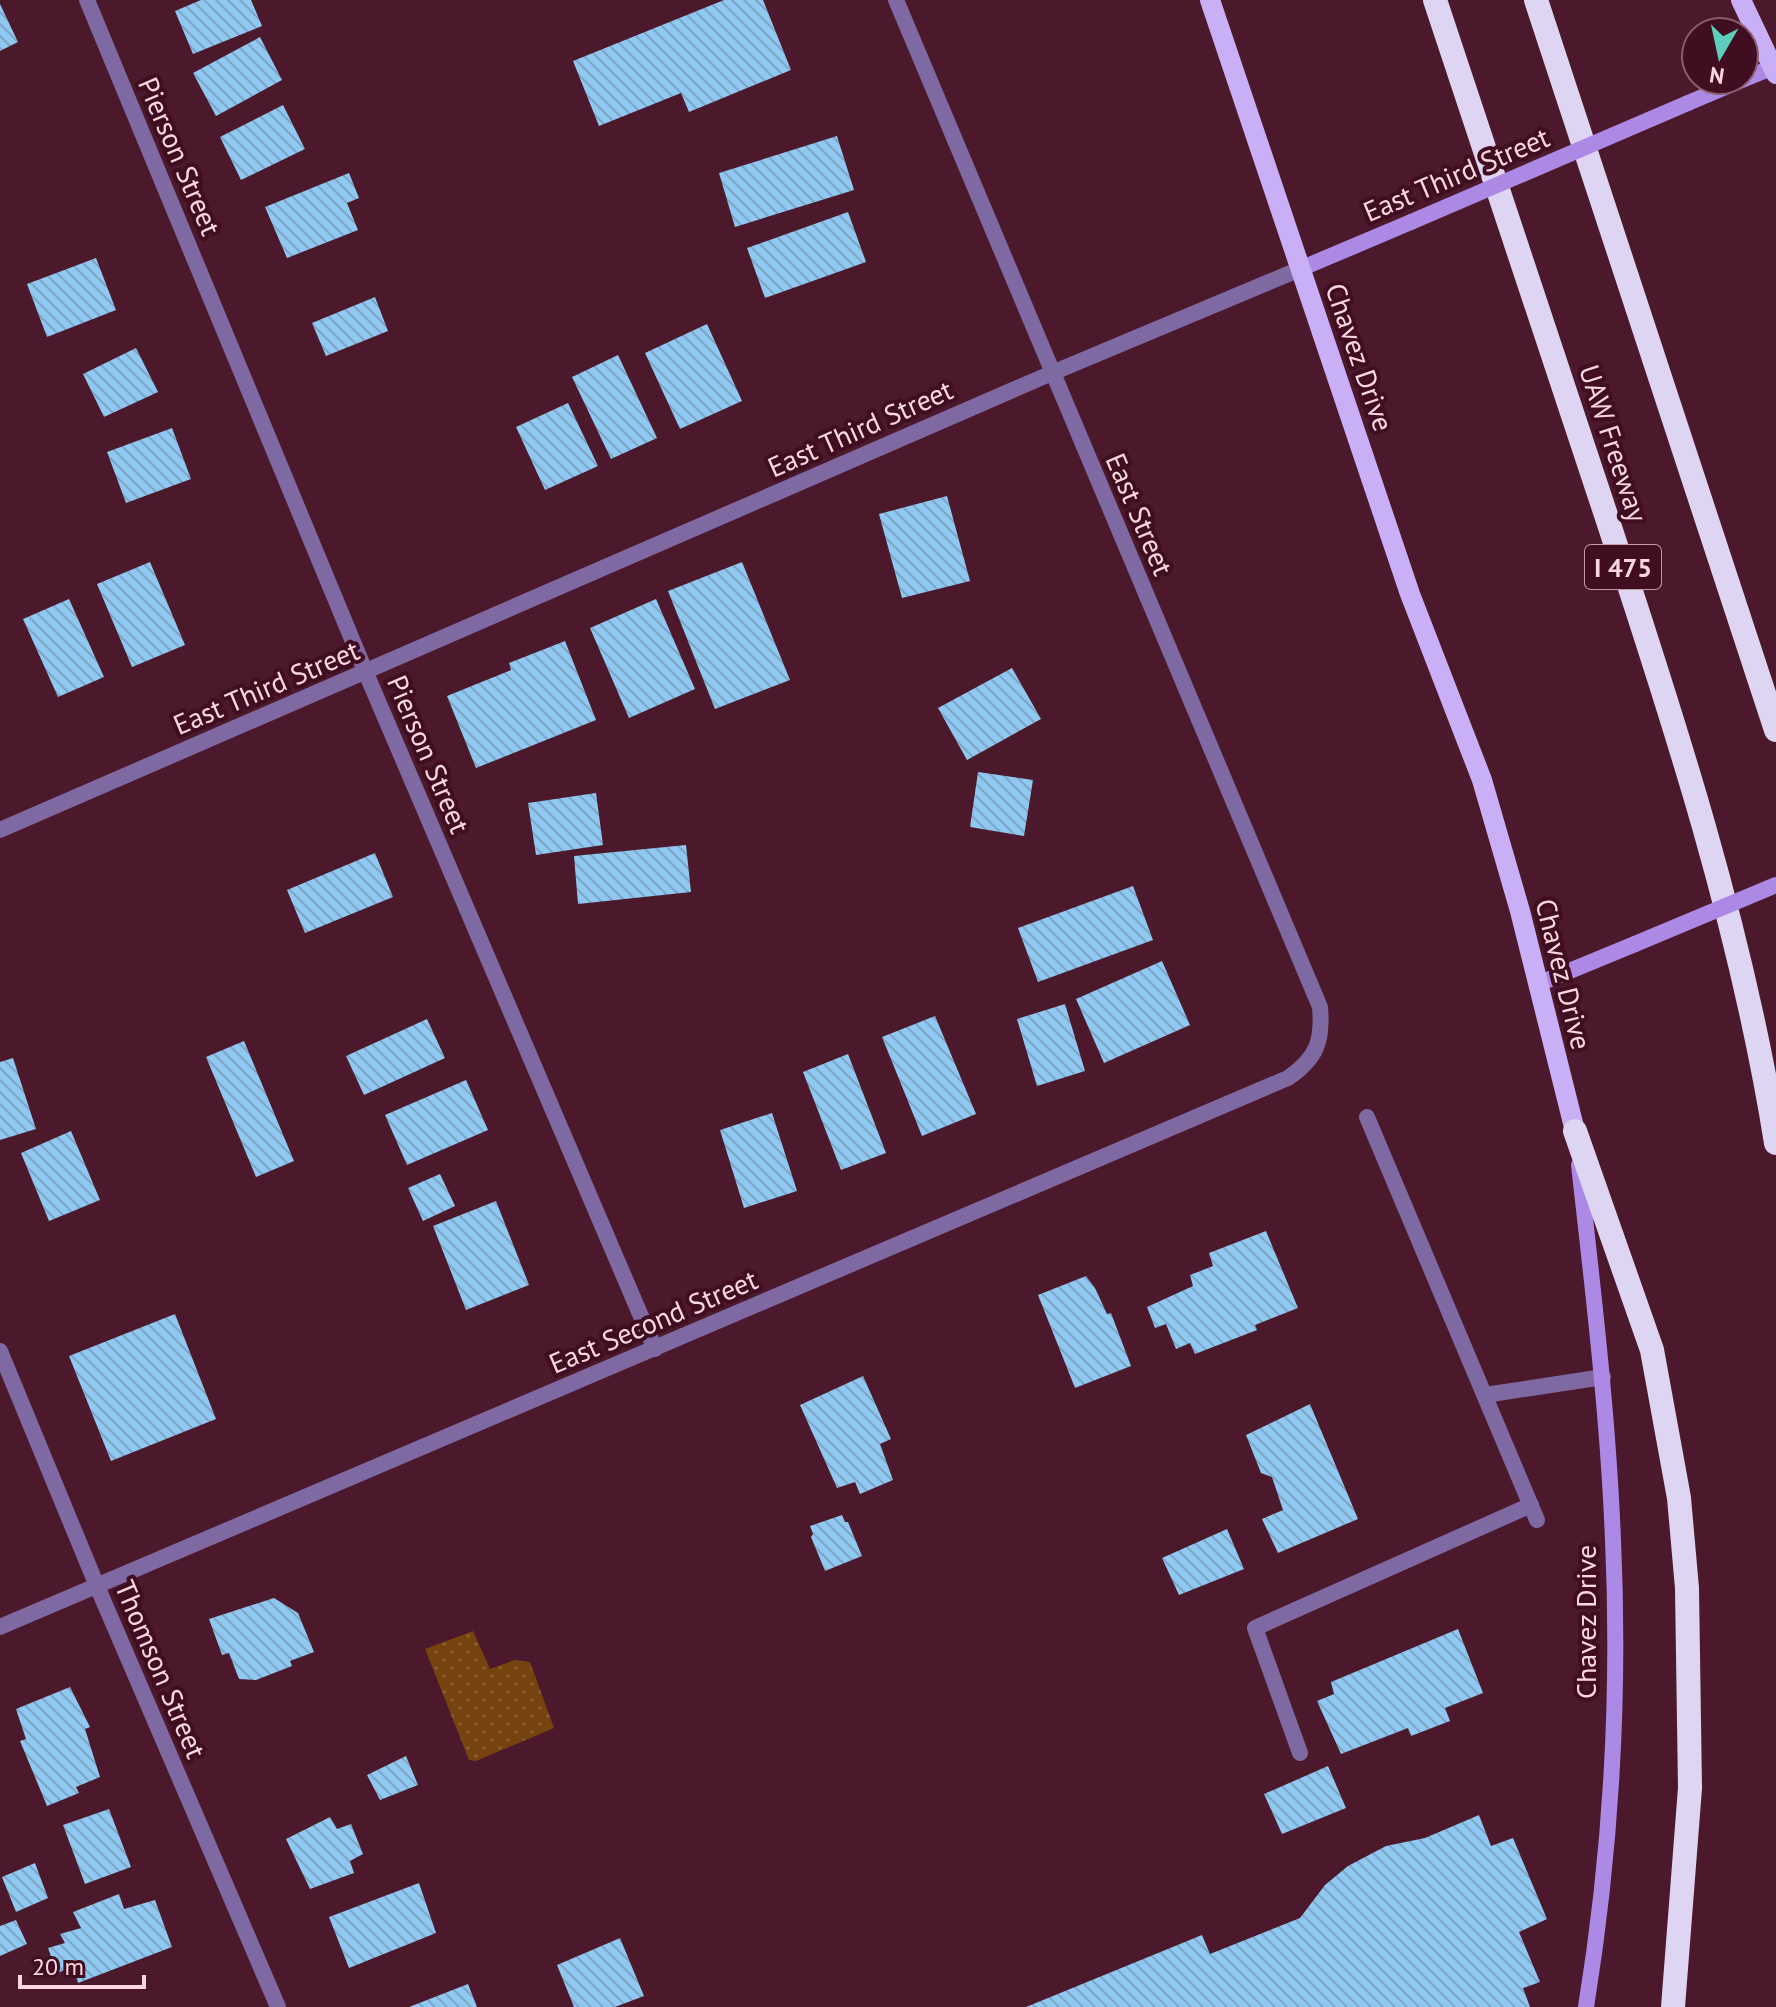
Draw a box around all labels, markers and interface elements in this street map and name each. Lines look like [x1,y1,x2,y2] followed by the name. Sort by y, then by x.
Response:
[1680,16,1760,96] north arrow
[1708,61,1726,91] text: N
[130,71,230,241] street label: Pierson Street
[1357,118,1555,230] street label: East Third Street
[1317,278,1403,436] street label: Chavez Drive
[1571,360,1657,526] street label: UAW Freeway
[762,370,959,485] street label: East Third Street
[1098,447,1182,581] street label: East Street
[1585,545,1661,589] road number: I 475
[167,631,365,743] street label: East Third Street
[379,669,479,839] street label: Pierson Street
[1527,895,1601,1053] street label: Chavez Drive
[543,1260,763,1382] street label: East Second Street
[1567,1545,1604,1699] street label: Chavez Drive
[107,1574,215,1764] street label: Thomson Street
[20,1939,144,1989] scale bar
[32,1951,84,1982] text: 20 m

